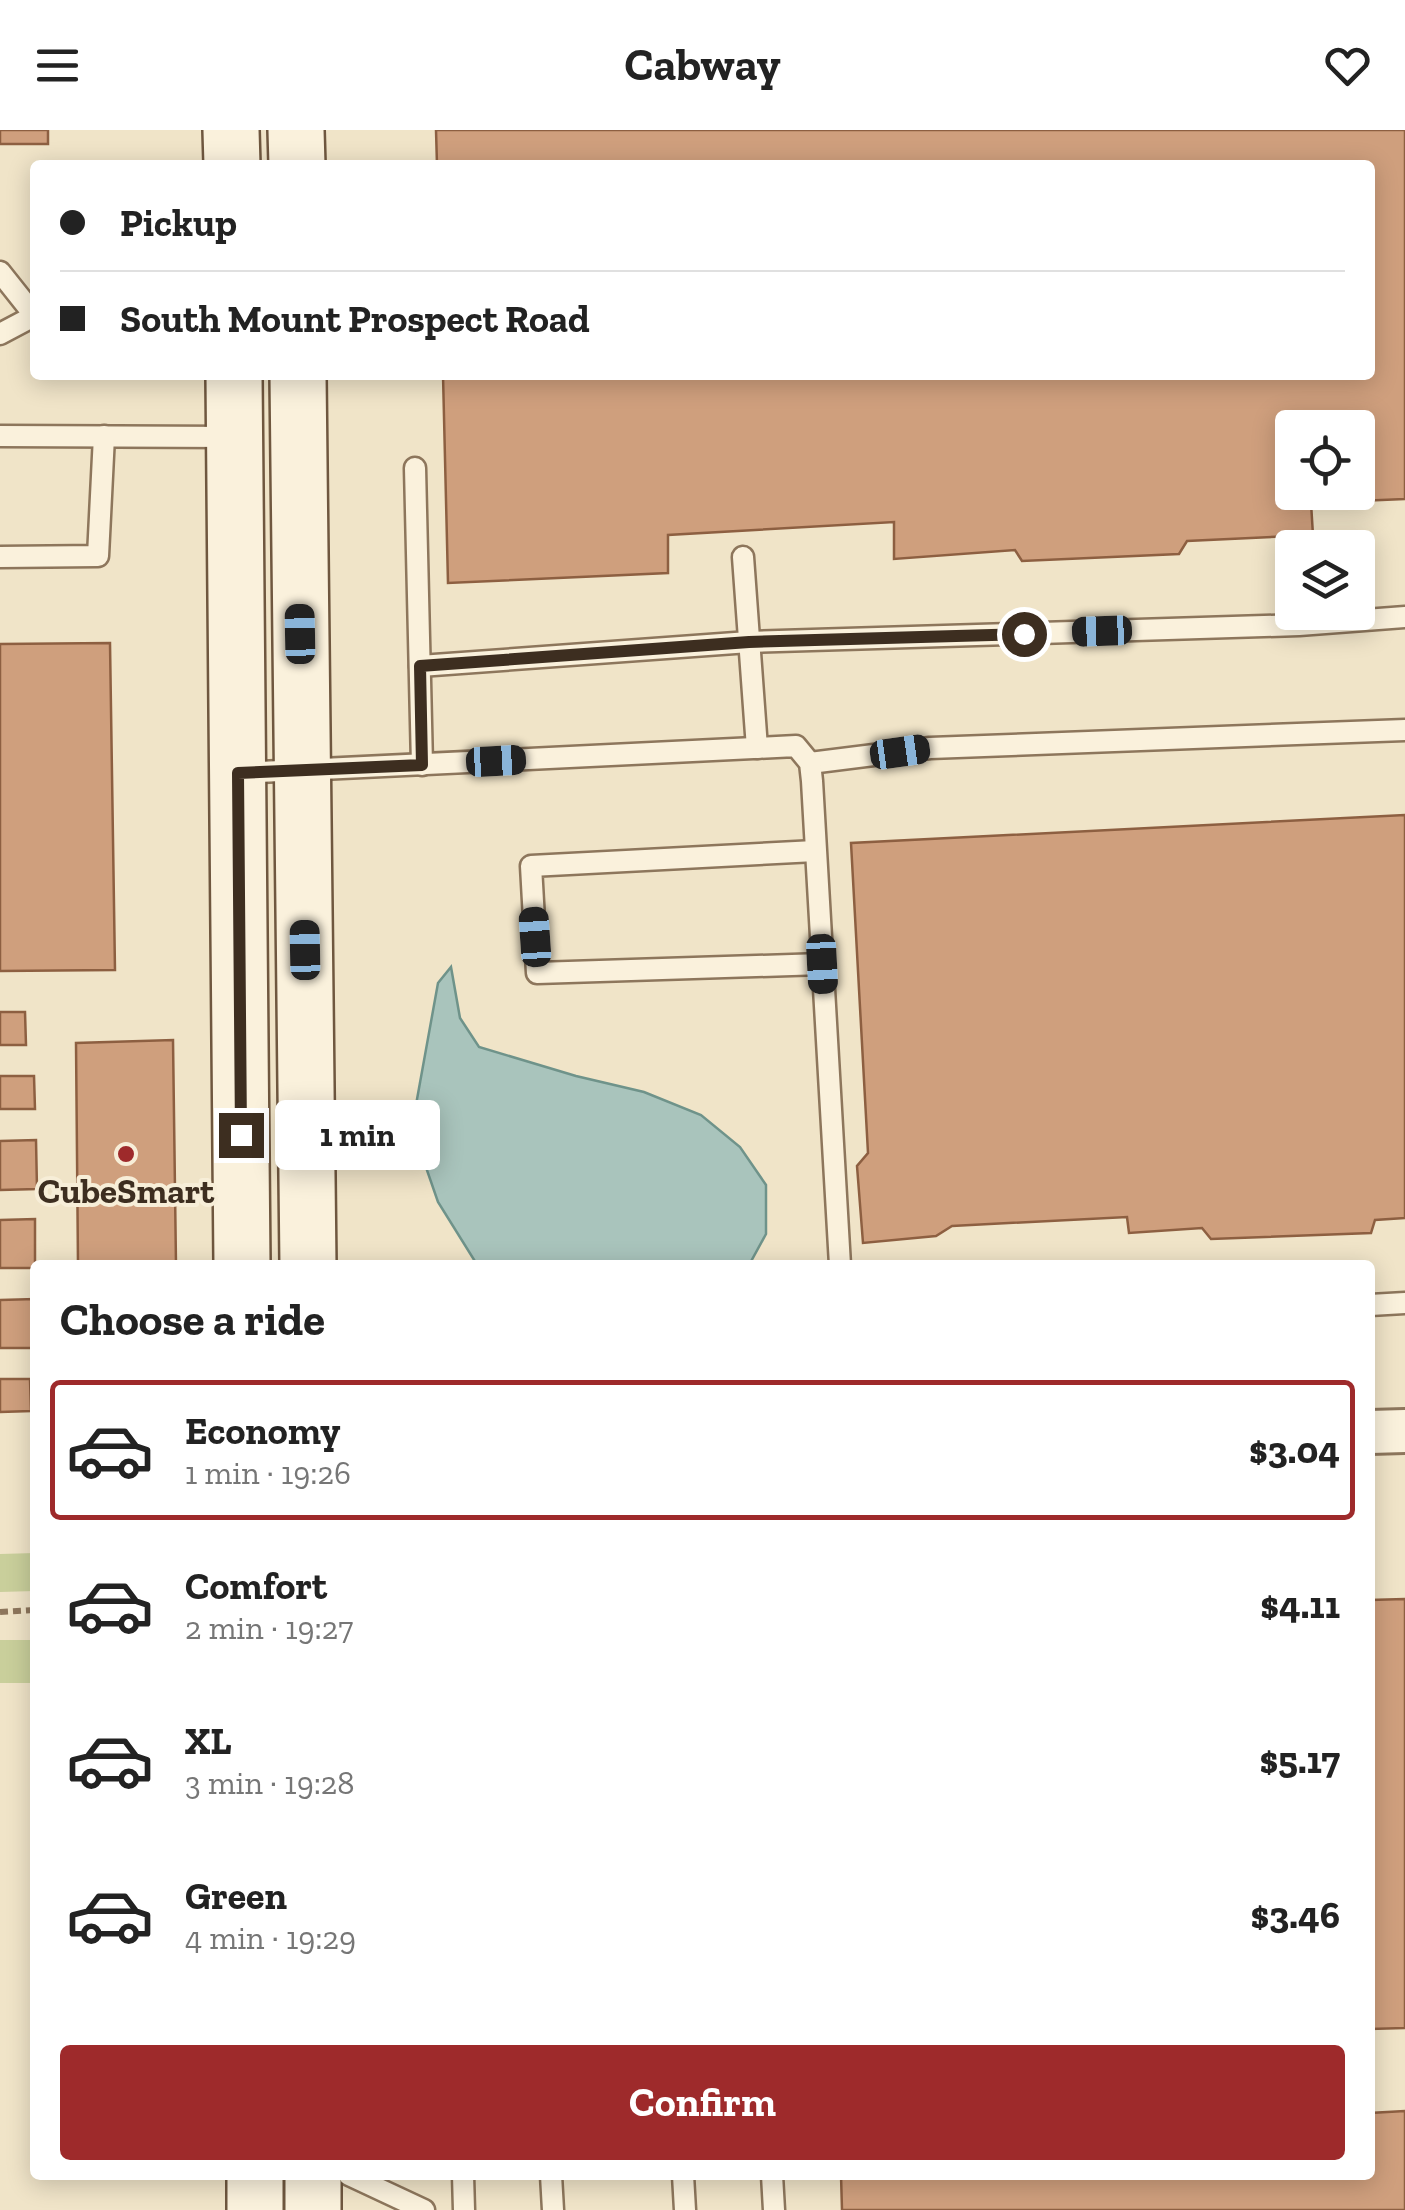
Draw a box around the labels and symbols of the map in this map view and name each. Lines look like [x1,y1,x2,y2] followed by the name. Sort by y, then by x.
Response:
[284,604,316,664] car
[1002,612,1047,657] route start
[1071,615,1133,647] car
[868,733,932,771] car
[465,744,527,778] car
[518,906,552,968] car
[289,920,321,980] car
[805,933,839,995] car
[276,1100,441,1170] callout: 1 min
[219,1113,264,1158] route end
[115,1143,137,1165] marker: CubeSmart
[38,1170,215,1212] place label: CubeSmart

